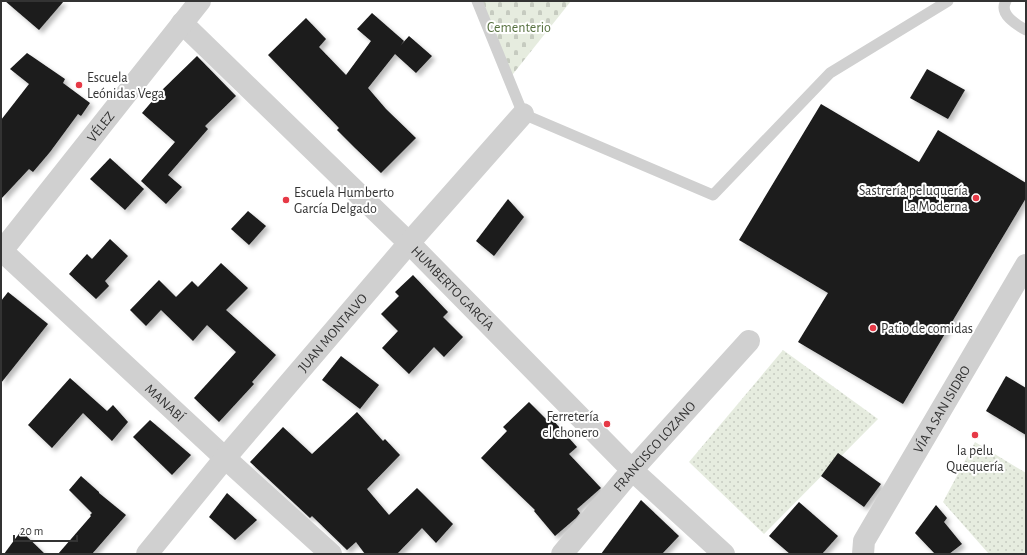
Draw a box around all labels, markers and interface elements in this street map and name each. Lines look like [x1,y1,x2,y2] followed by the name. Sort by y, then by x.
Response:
[487,21,551,35] park label: Cementerio
[87,71,165,101] place label: Escuela Leónidas Vega
[74,80,84,90] marker: Escuela Leónidas Vega
[85,109,117,145] street label: VÉLEZ
[859,184,969,214] place label: Sastrería peluquería La Moderna
[294,186,394,216] place label: Escuela Humberto García Delgado
[971,193,981,203] marker: Sastrería peluquería La Moderna
[281,195,291,205] marker: Escuela Humberto García Delgado
[408,244,497,333] street label: HUMBERTO GARCÍA
[296,291,371,375] street label: JUAN MONTALVO
[881,322,973,336] place label: Patio de comidas
[868,323,878,333] marker: Patio de comidas
[911,363,973,456] street label: VÍA A SAN ISIDRO
[142,382,189,425] street label: MANABÍ
[611,399,699,494] street label: FRANCISCO LOZANO
[542,410,600,440] place label: Ferretería el chonero
[602,419,612,429] marker: Ferretería el chonero
[970,430,980,440] marker: la pelu Quequería
[946,444,1004,474] place label: la pelu Quequería
[14,517,77,543] scale bar
[20,525,43,537] text: 20 m

